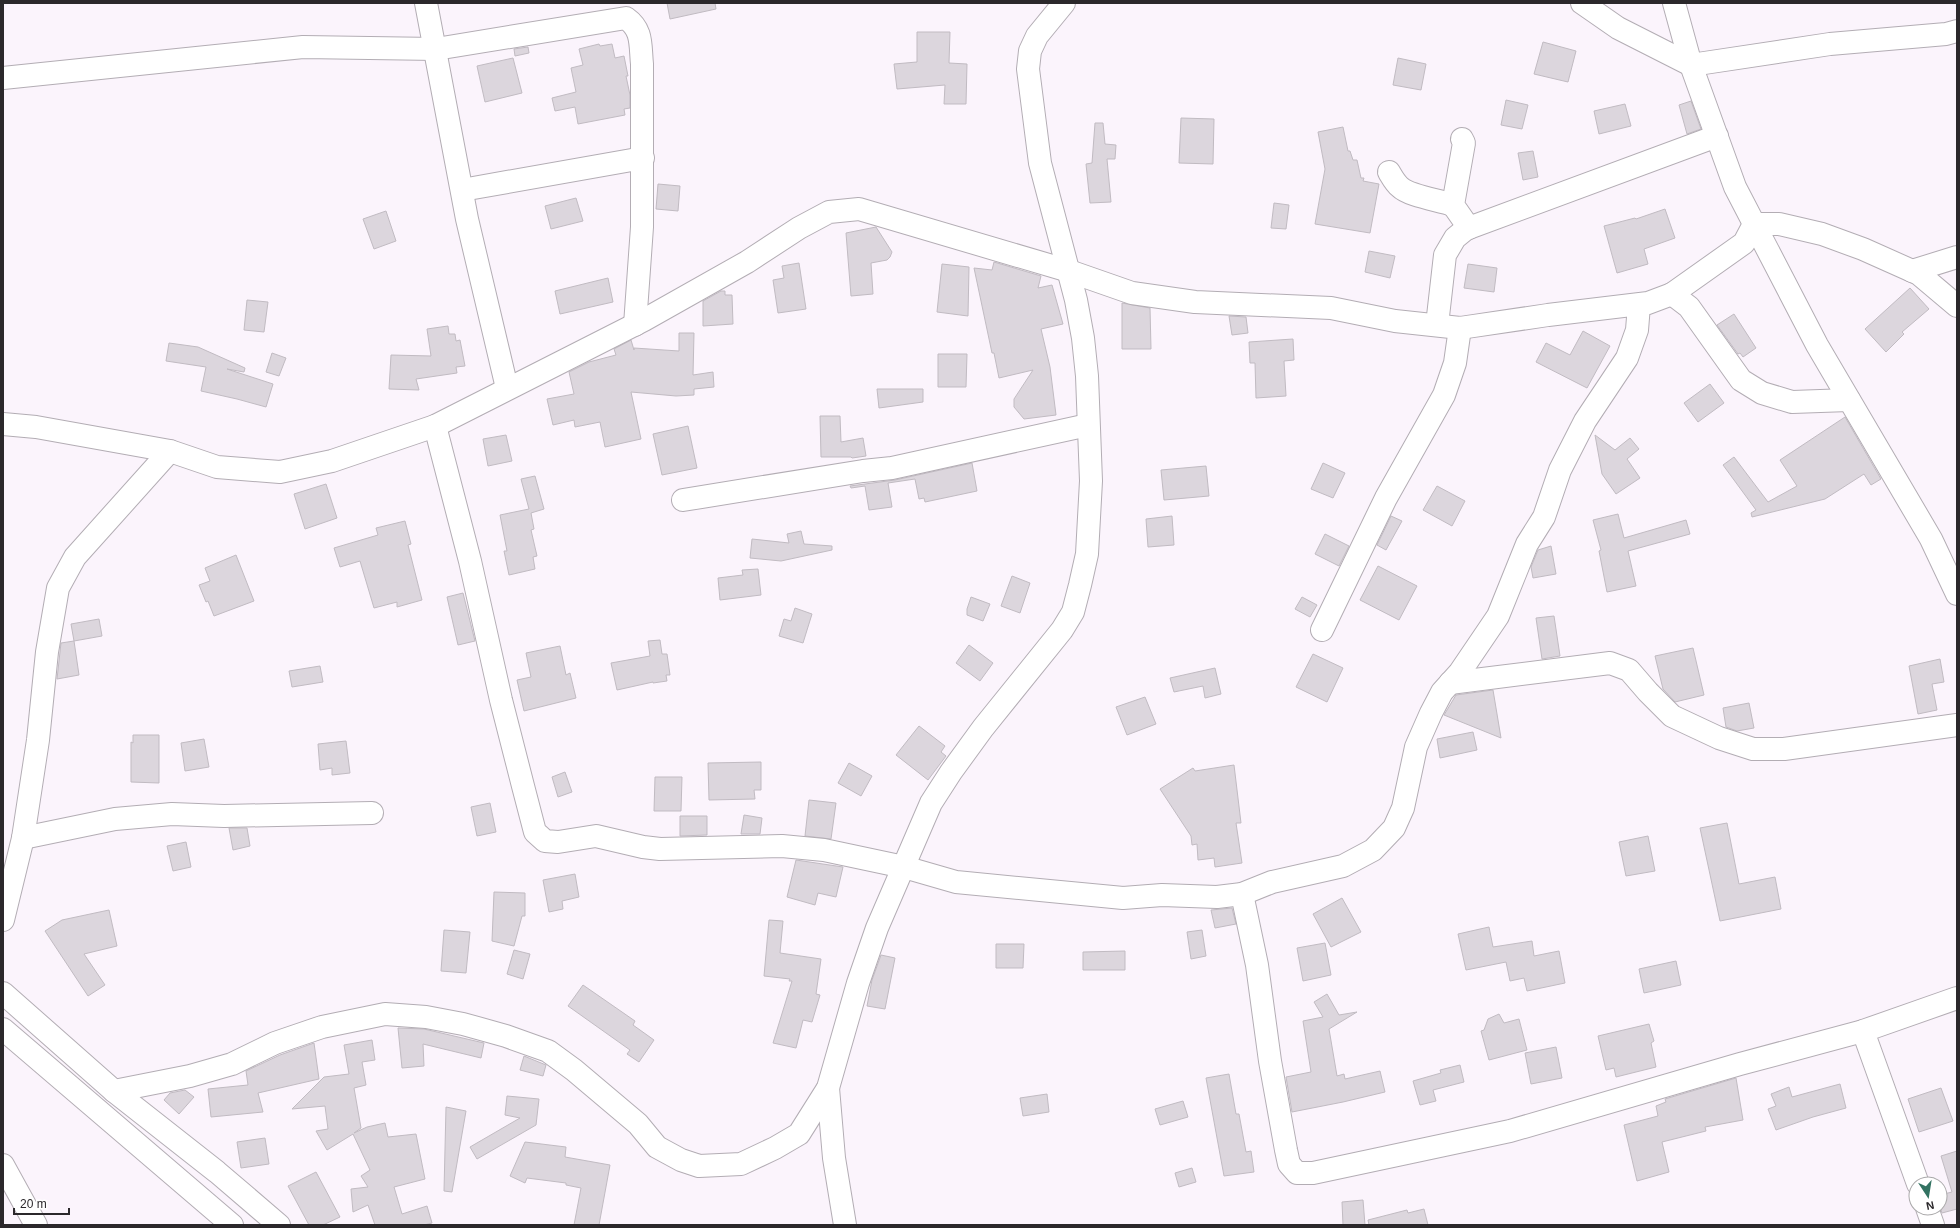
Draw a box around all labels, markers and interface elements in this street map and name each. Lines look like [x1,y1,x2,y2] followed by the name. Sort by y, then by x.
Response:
[1908,1176,1948,1216] north arrow
[14,1190,69,1216] scale bar
[20,1197,47,1211] text: 20 m
[1925,1199,1935,1212] text: N

